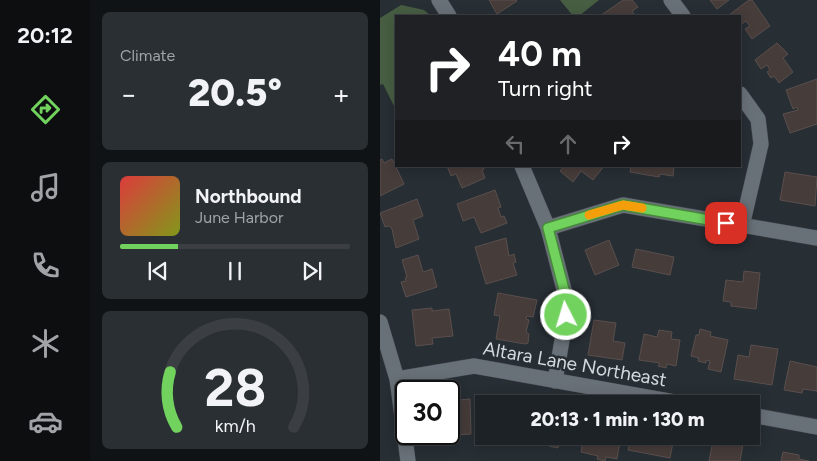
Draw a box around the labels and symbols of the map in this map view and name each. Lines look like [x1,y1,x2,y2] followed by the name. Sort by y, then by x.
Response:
[705,202,747,244] pin
[539,288,591,340] position arrow
[481,337,669,391] street label: Altara Lane Northeast
[395,380,460,445] speed limit sign: 30

